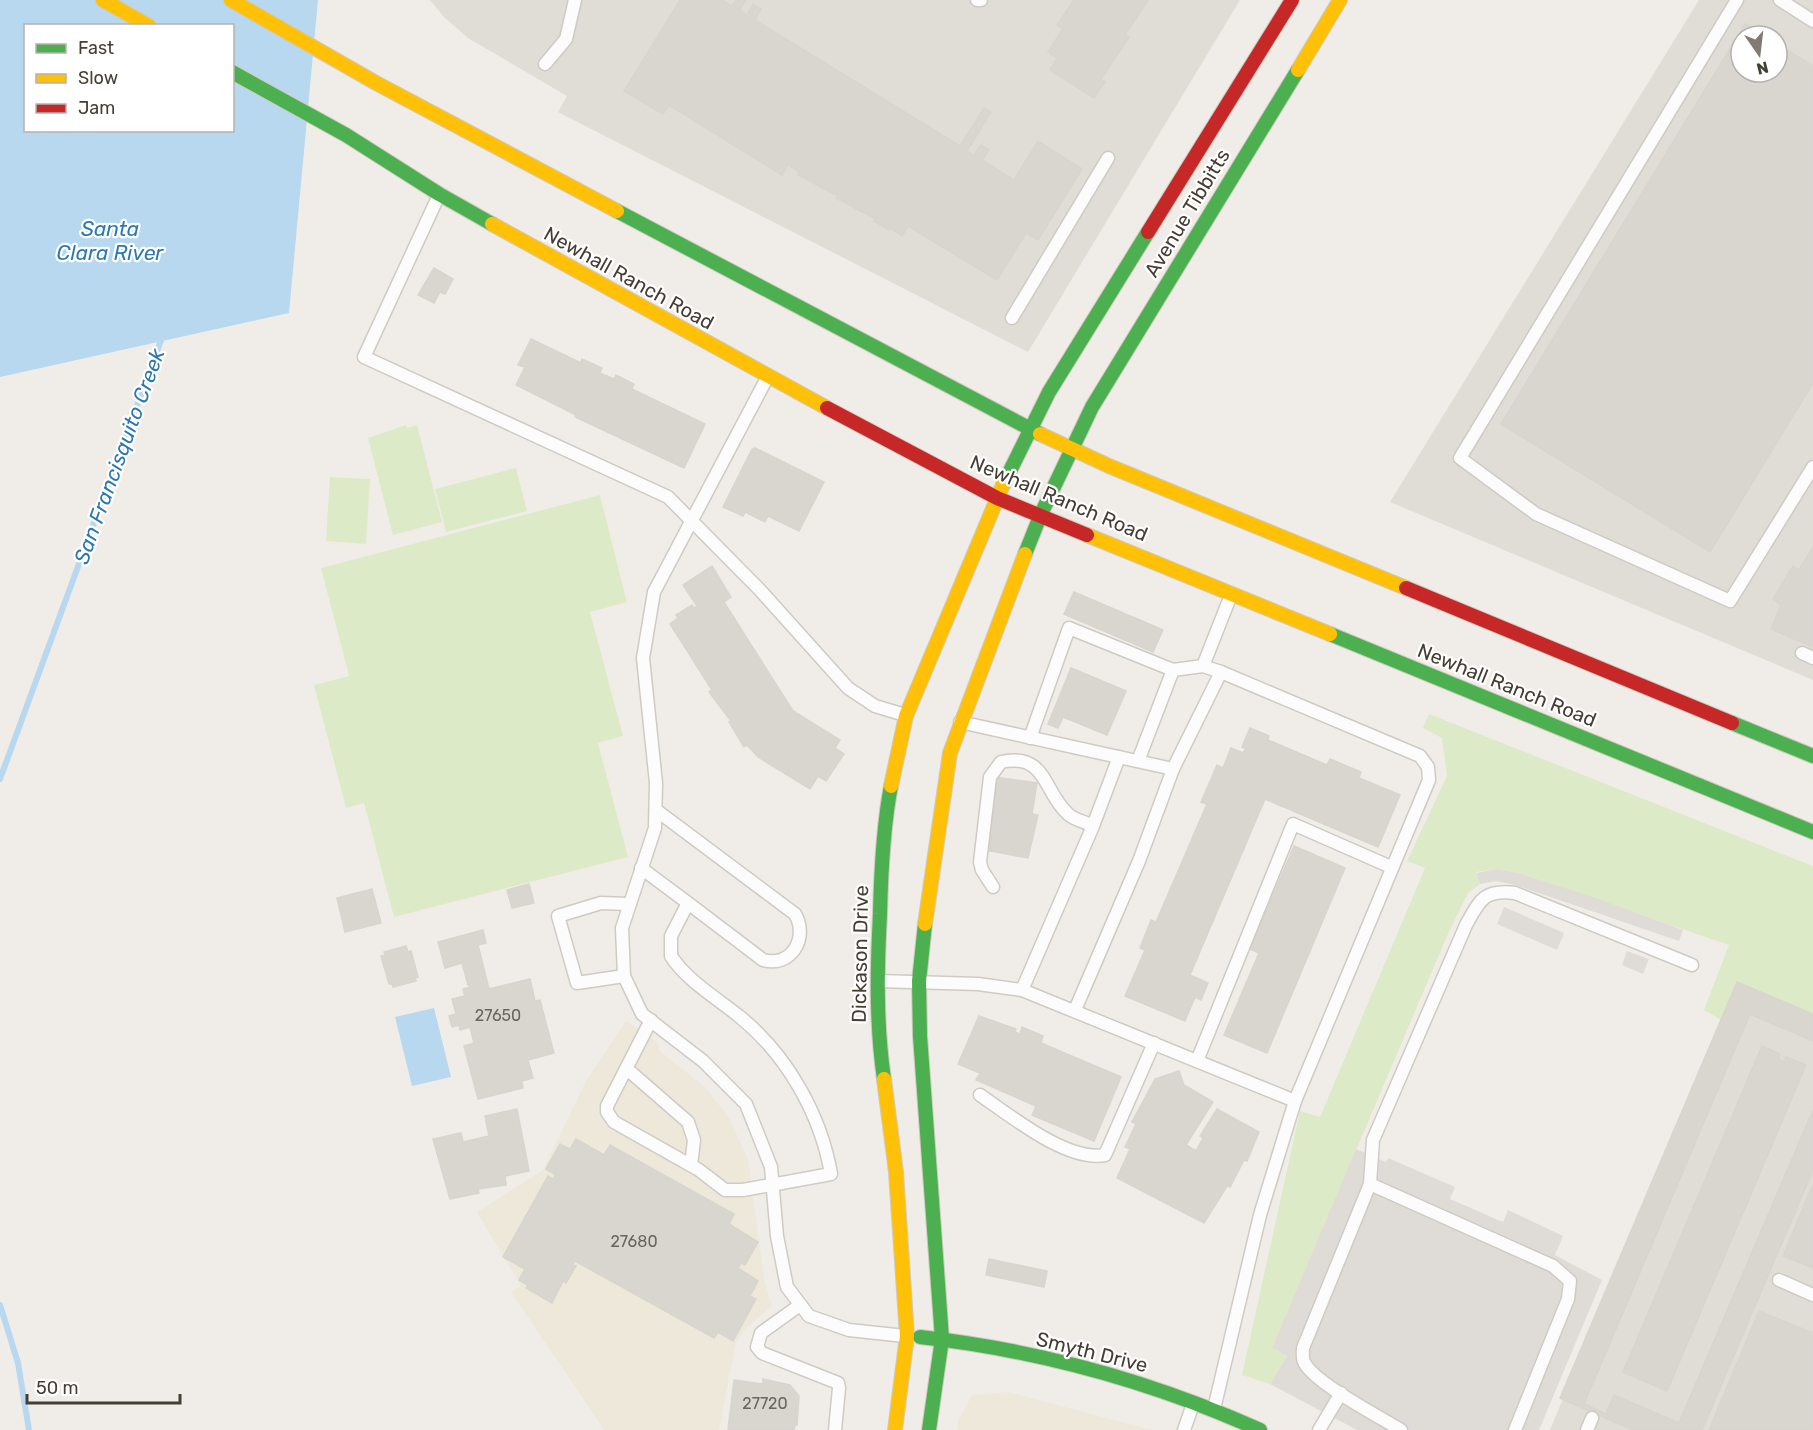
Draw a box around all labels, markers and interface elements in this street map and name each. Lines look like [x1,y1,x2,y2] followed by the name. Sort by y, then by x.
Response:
[24,24,234,132] legend
[1729,24,1789,84] north arrow
[78,37,114,59] text: Fast
[1755,57,1770,79] text: N
[78,67,118,89] text: Slow
[78,97,115,119] text: Jam
[1139,145,1235,281] street label: Avenue Tibbitts
[57,216,164,265] water label: Santa Clara River
[540,221,718,335] street label: Newhall Ranch Road
[68,344,170,567] water label: San Francisquito Creek
[967,450,1151,546] street label: Newhall Ranch Road
[1414,638,1600,732] street label: Newhall Ranch Road
[847,885,873,1023] street label: Dickason Drive
[475,1006,521,1025] house number: 27650
[610,1232,658,1251] house number: 27680
[1034,1327,1150,1377] street label: Smyth Drive
[27,1367,180,1405] scale bar
[36,1377,79,1399] text: 50 m
[742,1394,788,1413] house number: 27720

